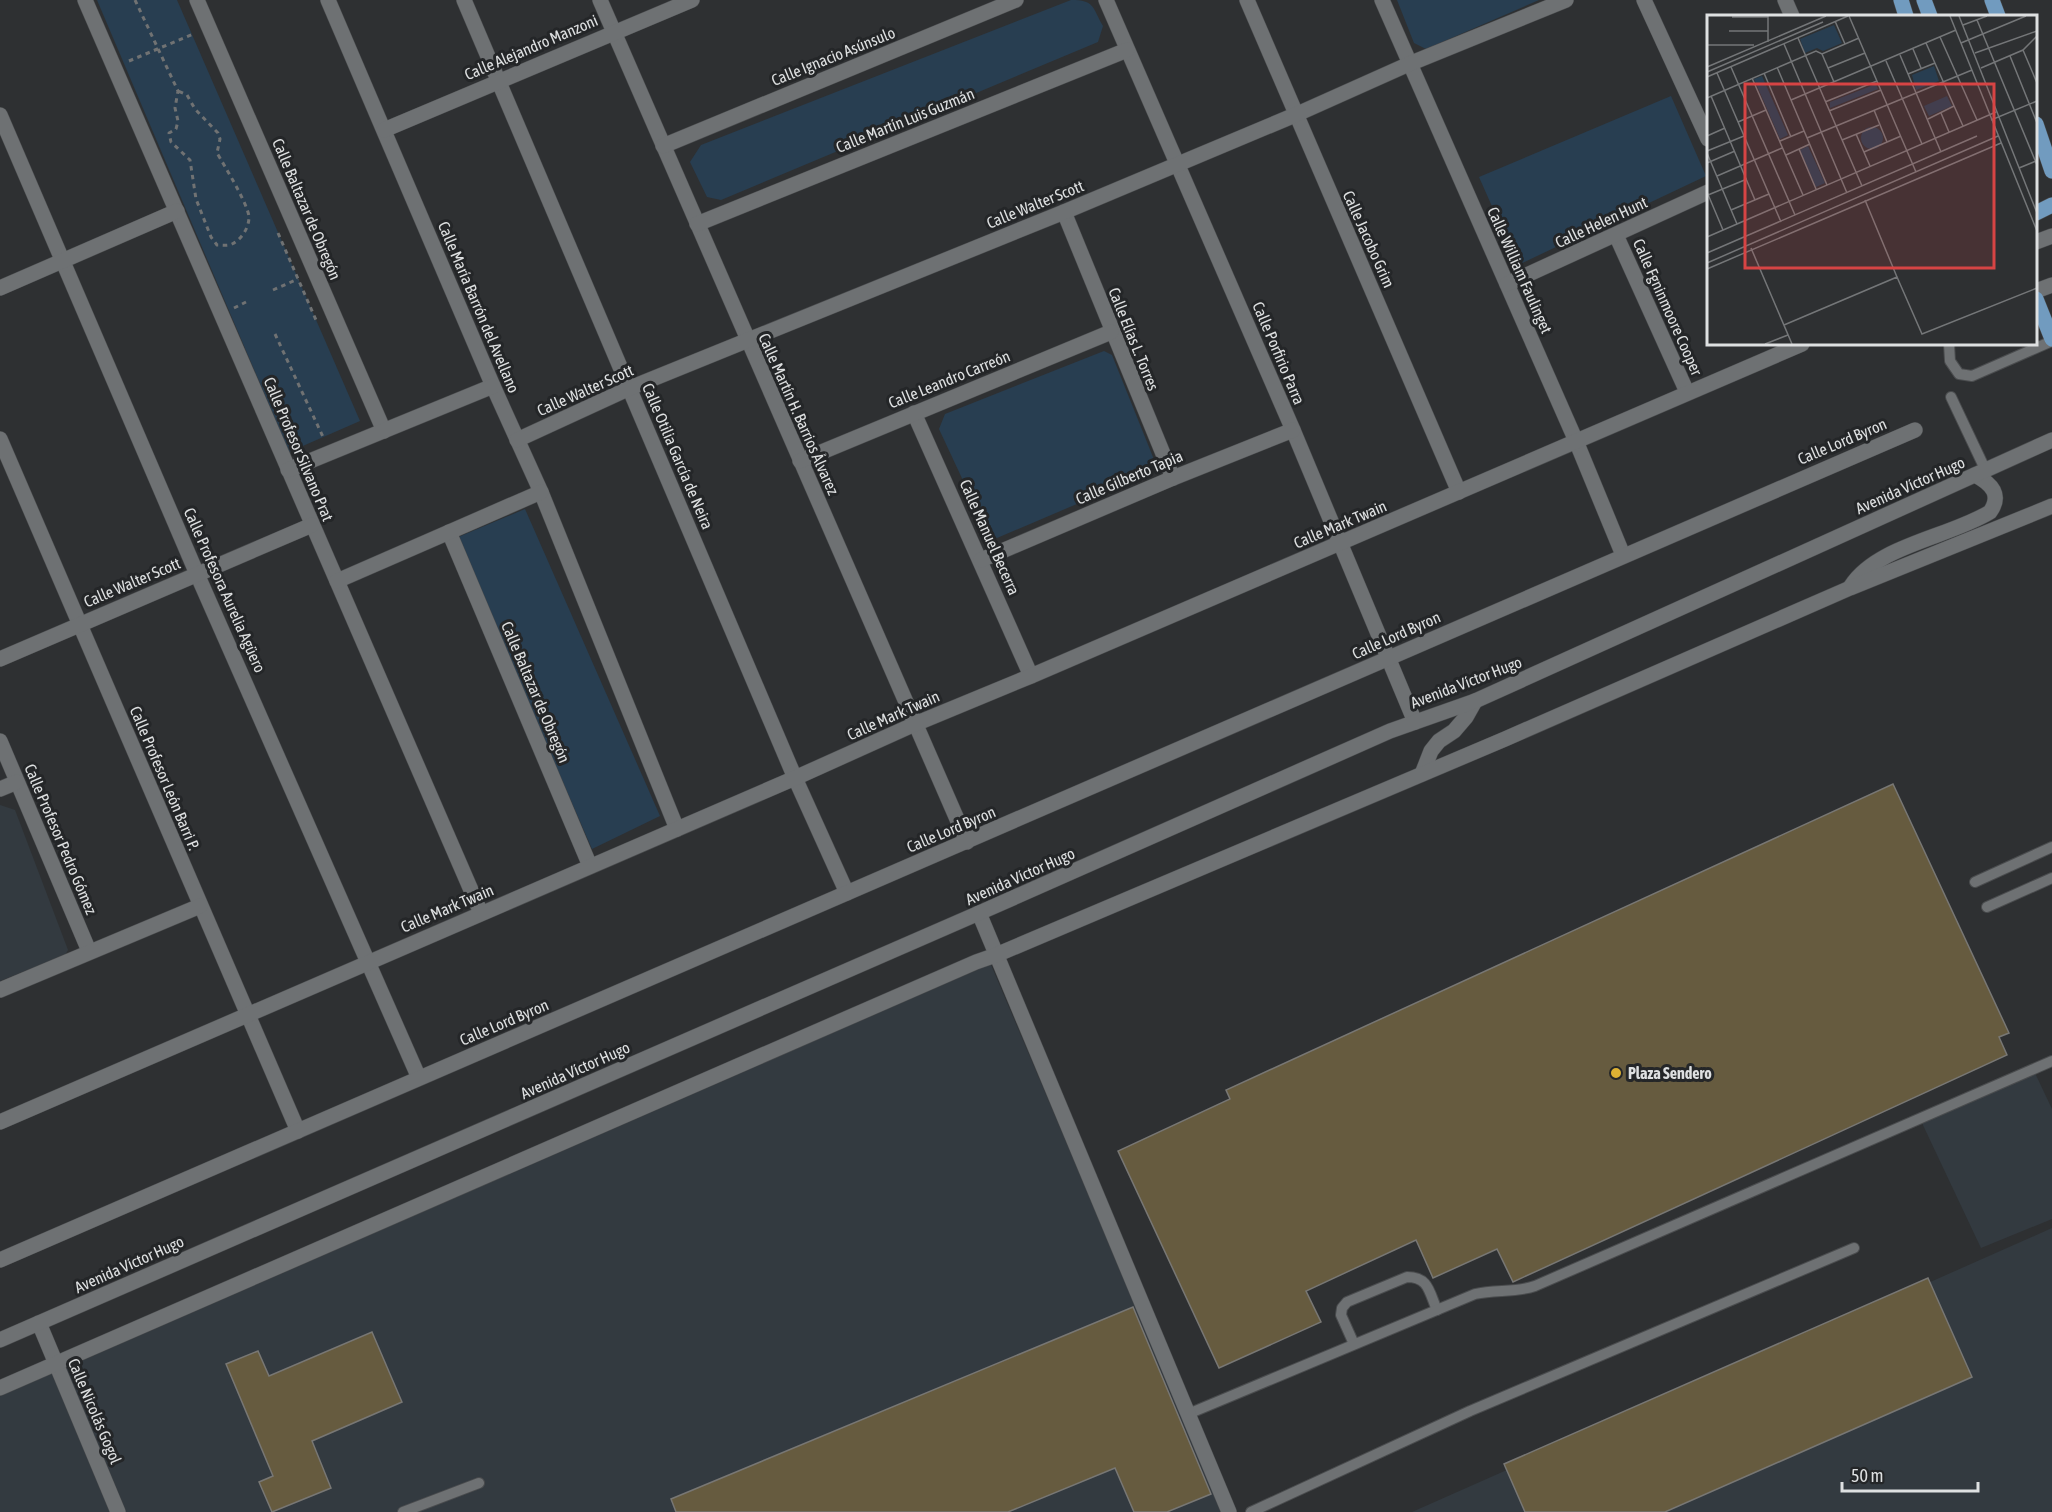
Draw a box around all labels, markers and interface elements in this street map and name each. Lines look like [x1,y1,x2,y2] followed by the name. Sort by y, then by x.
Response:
[462,11,601,84] street label: Calle Alejandro Manzoni
[1707,15,2037,345] inset map
[769,23,898,90] street label: Calle Ignacio Asúnsulo
[833,84,977,156] street label: Calle Martín Luis Guzmán
[268,136,345,283] street label: Calle Baltazar de Obregón
[984,176,1087,232] street label: Calle Walter Scott
[1340,188,1398,290] street label: Calle Jacobo Grim
[1552,193,1650,251] street label: Calle Helen Hunt
[1483,204,1556,337] street label: Calle William Faulinget
[435,219,523,395] street label: Calle María Barrón del Avellano
[1629,236,1706,379] street label: Calle Fgninmoore Cooper
[1105,285,1163,394] street label: Calle Elías L. Torres
[1249,299,1309,407] street label: Calle Porfirio Parra
[755,331,843,498] street label: Calle Martín H. Barrios Álvarez
[886,346,1012,412] street label: Calle Leandro Carreón
[534,361,636,419] street label: Calle Walter Scott
[261,374,338,524] street label: Calle Profesor Silvano Prat
[639,380,717,532] street label: Calle Otilia García de Neira
[1795,414,1890,469] street label: Calle Lord Byron
[1073,446,1186,509] street label: Calle Gilberto Tapia
[1853,453,1968,518] street label: Avenida Víctor Hugo
[957,477,1023,597] street label: Calle Manuel Becerra
[1291,496,1389,552] street label: Calle Mark Twain
[180,505,270,676] street label: Calle Profesora Aurelia Agüero
[81,553,183,610] street label: Calle Walter Scott
[1349,607,1443,663] street label: Calle Lord Byron
[497,619,574,766] street label: Calle Baltazar de Obregón
[1408,653,1524,712] street label: Avenida Víctor Hugo
[844,687,942,743] street label: Calle Mark Twain
[127,703,204,853] street label: Calle Profesor León Barri P.
[21,761,101,917] street label: Calle Profesor Pedro Gómez
[904,802,999,857] street label: Calle Lord Byron
[963,844,1078,909] street label: Avenida Víctor Hugo
[398,880,496,936] street label: Calle Mark Twain
[457,995,552,1050] street label: Calle Lord Byron
[518,1038,633,1103] street label: Avenida Víctor Hugo
[1628,1064,1712,1082] place label: Plaza Sendero
[1609,1066,1623,1080] marker: Plaza Sendero
[72,1232,187,1297] street label: Avenida Víctor Hugo
[64,1356,126,1468] street label: Calle Nicolás Gogol
[1842,1455,1978,1493] scale bar
[1851,1465,1883,1486] text: 50 m

